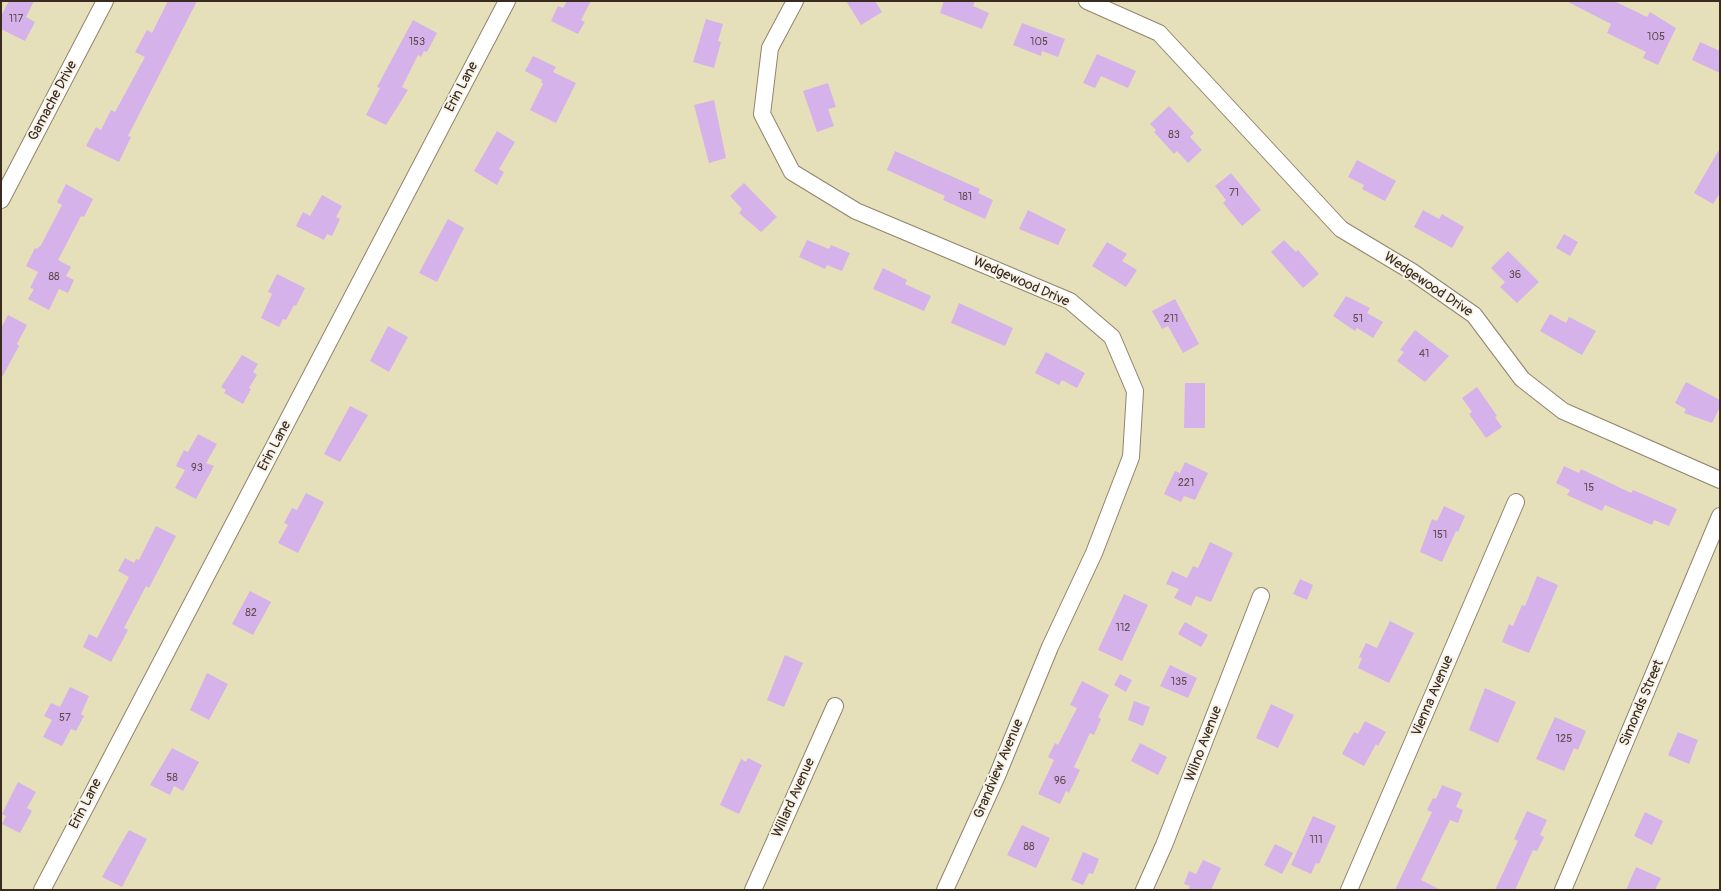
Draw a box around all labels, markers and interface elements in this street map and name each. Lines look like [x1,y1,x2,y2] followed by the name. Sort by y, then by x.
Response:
[9,12,23,26] house number: 117
[1647,30,1665,44] house number: 105
[409,35,425,49] house number: 153
[1030,35,1048,49] house number: 105
[25,58,81,144] street label: Gamache Drive
[442,59,482,115] street label: Erin Lane
[1168,128,1180,142] house number: 83
[1229,186,1239,200] house number: 71
[958,190,972,204] house number: 181
[1380,249,1476,321] street label: Wedgewood Drive
[970,253,1072,311] street label: Wedgewood Drive
[1509,268,1521,282] house number: 36
[48,270,60,284] house number: 88
[1164,312,1178,326] house number: 211
[1353,312,1363,326] house number: 51
[1419,347,1429,361] house number: 41
[255,418,295,474] street label: Erin Lane
[191,461,203,475] house number: 93
[1178,476,1194,490] house number: 221
[1584,481,1594,495] house number: 15
[1433,528,1447,542] house number: 151
[245,606,257,620] house number: 82
[1116,621,1130,635] house number: 112
[1408,653,1458,739] street label: Vienna Avenue
[1616,657,1668,749] street label: Simonds Street
[1171,675,1187,689] house number: 135
[1182,704,1226,784] street label: Wilno Avenue
[59,711,71,725] house number: 57
[970,717,1028,821] street label: Grandview Avenue
[1556,732,1572,746] house number: 125
[769,756,819,840] street label: Willard Avenue
[166,771,178,785] house number: 58
[1054,774,1066,788] house number: 96
[66,776,106,832] street label: Erin Lane
[1310,833,1322,847] house number: 111
[1023,840,1035,854] house number: 88

